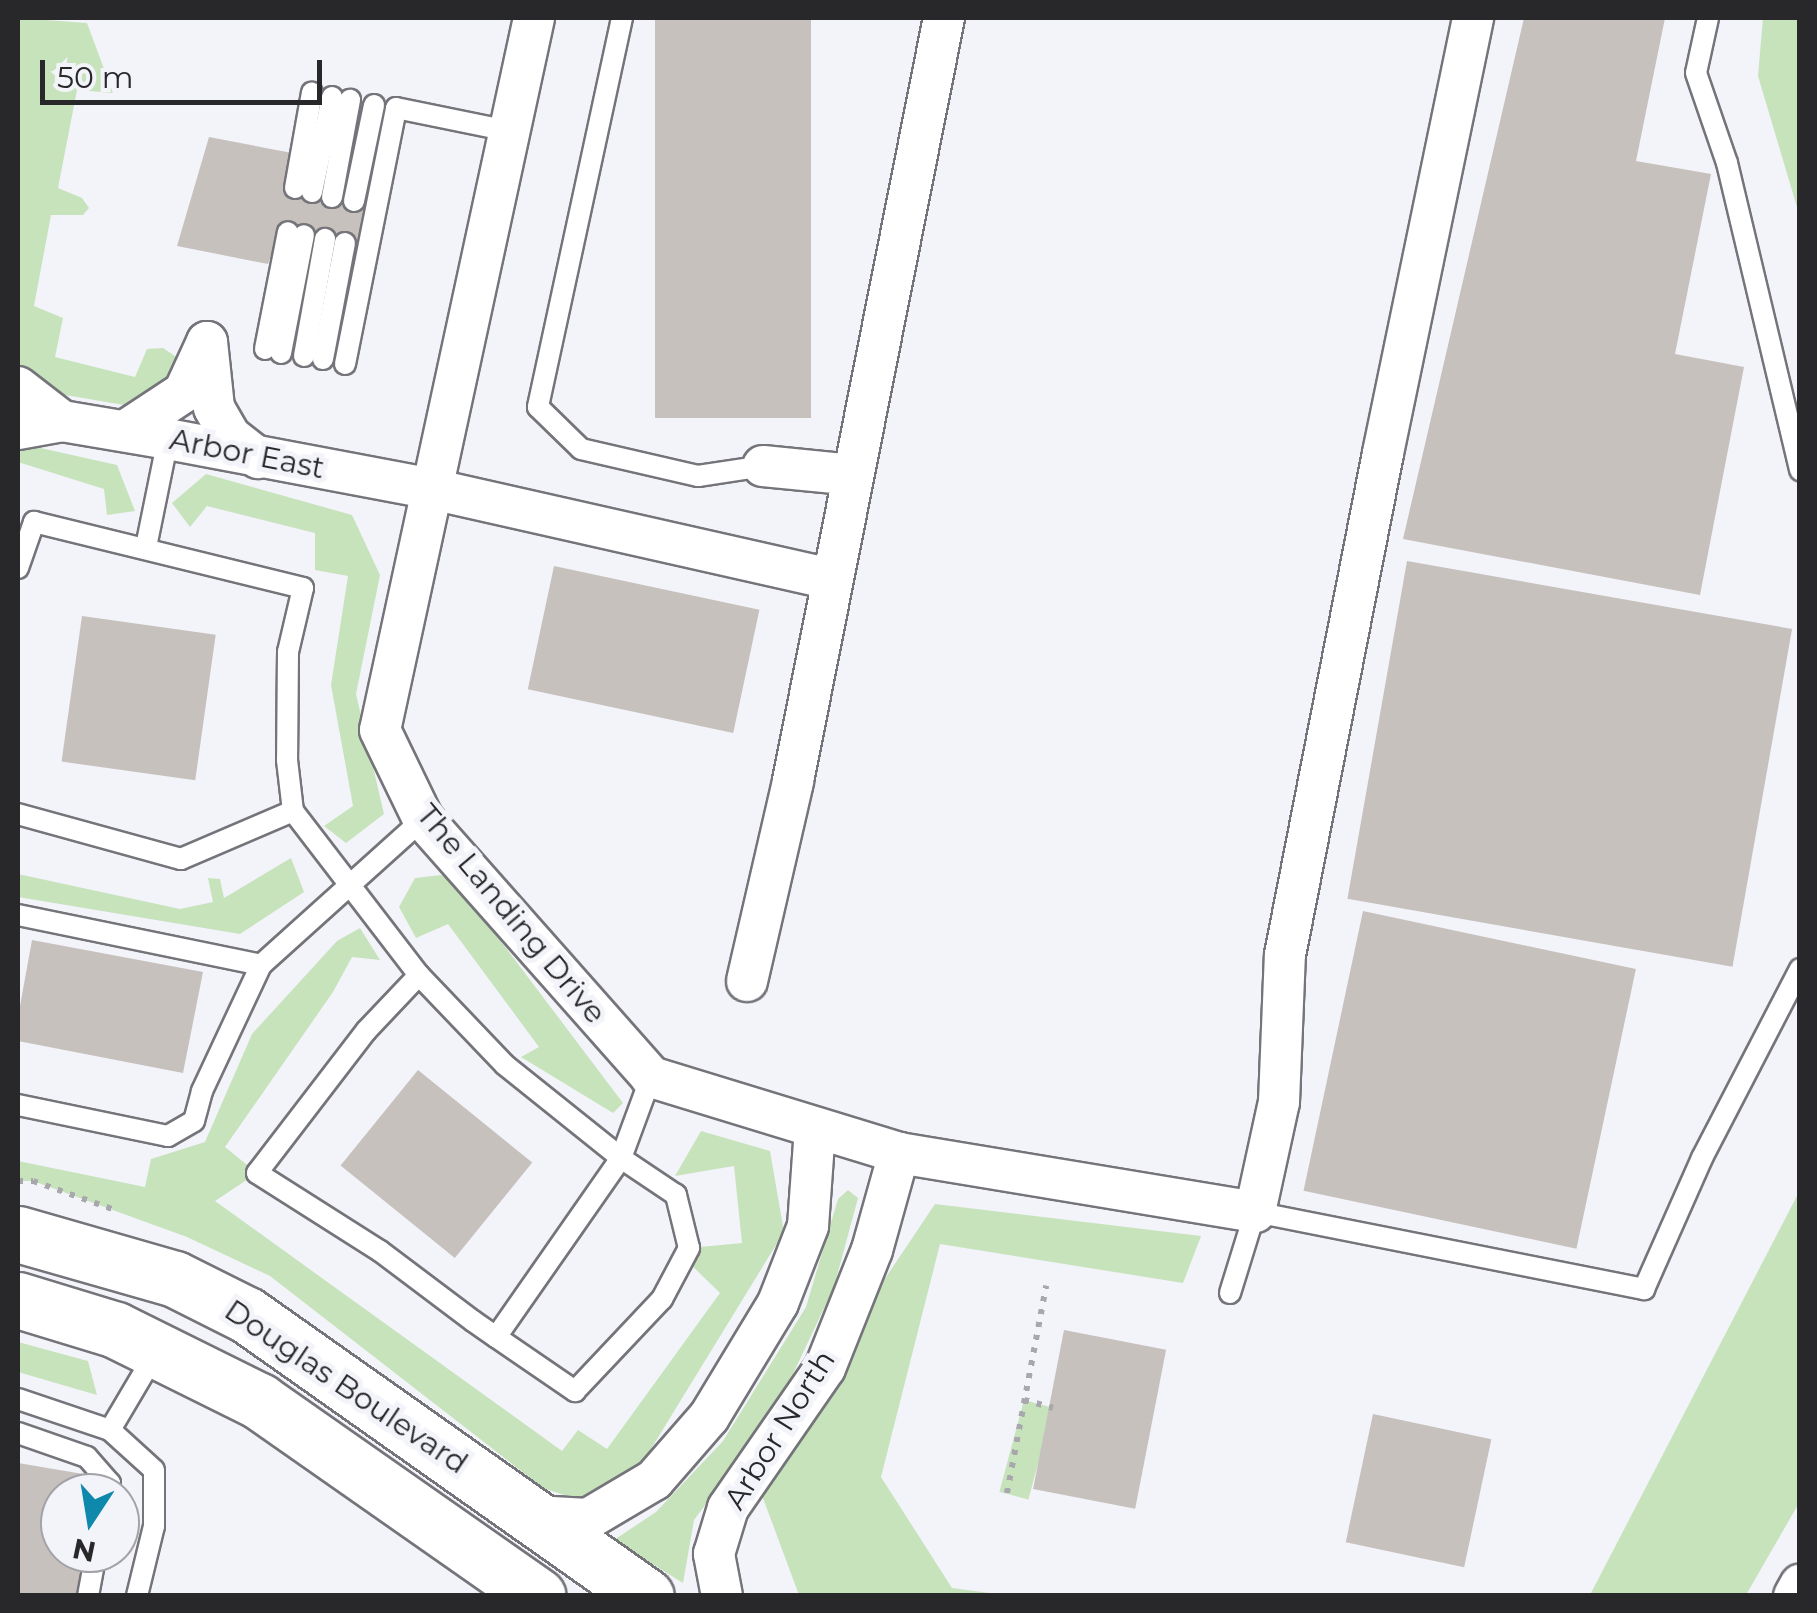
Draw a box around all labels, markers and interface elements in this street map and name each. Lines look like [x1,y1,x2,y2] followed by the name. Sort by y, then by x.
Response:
[45,40,328,102] scale bar
[57,59,134,96] text: 50 m
[167,421,327,487] street label: Arbor East
[409,797,613,1031] street label: The Landing Drive
[218,1292,474,1482] street label: Douglas Boulevard
[717,1344,843,1516] street label: Arbor North
[40,1473,140,1573] north arrow
[70,1531,99,1569] text: N

